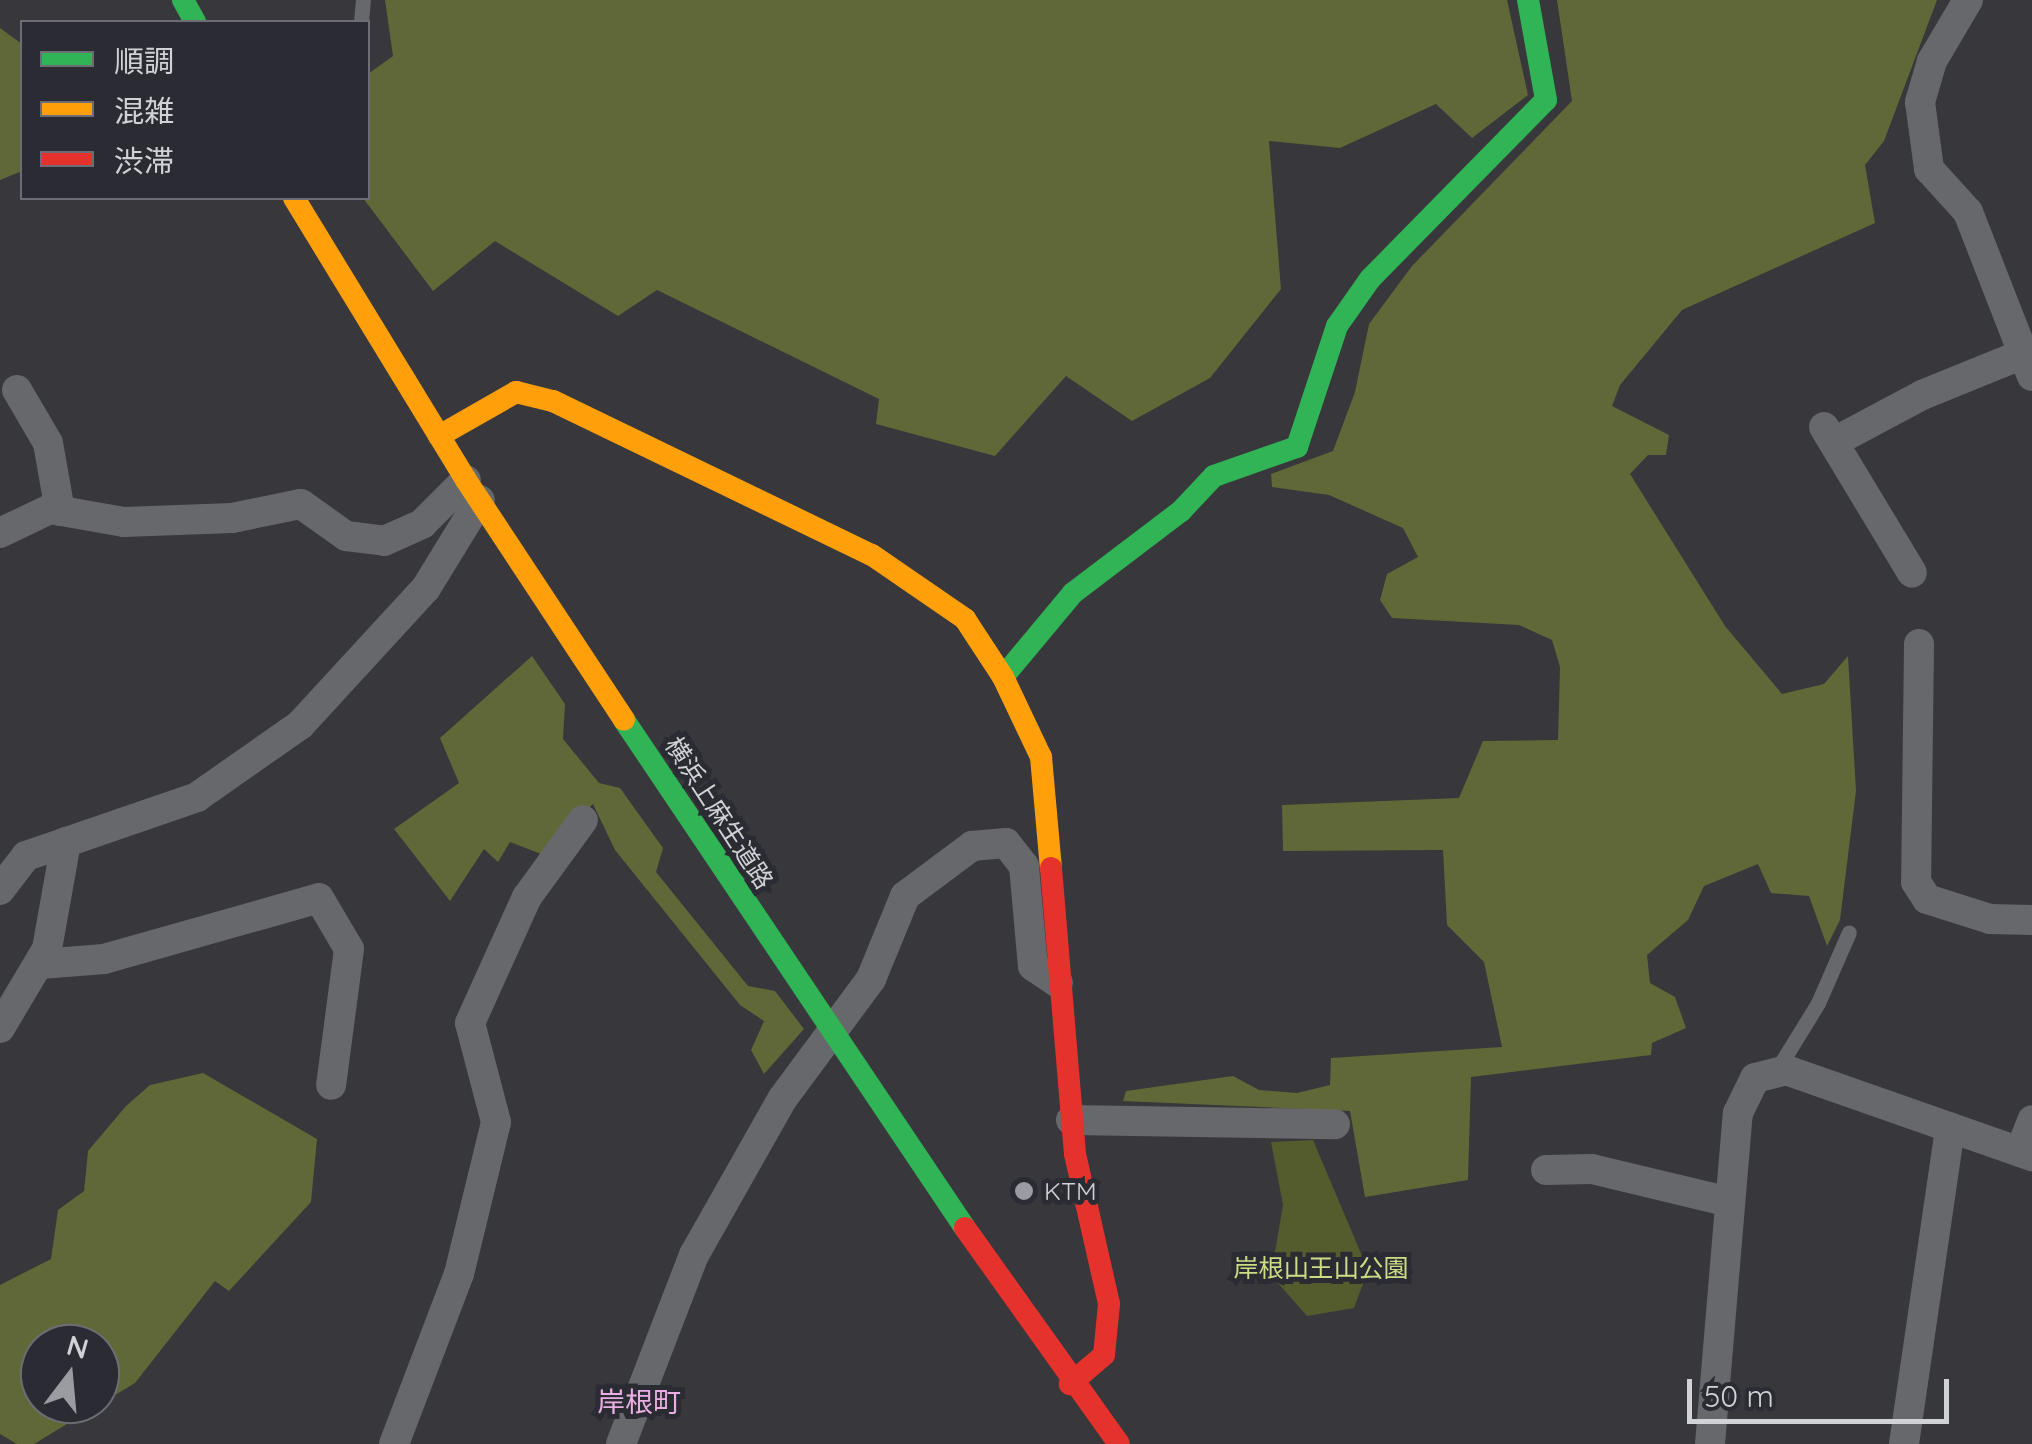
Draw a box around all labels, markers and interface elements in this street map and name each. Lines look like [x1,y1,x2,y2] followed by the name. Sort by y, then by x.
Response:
[20,20,370,200] legend
[114,42,174,80] text: 順調
[114,92,174,130] text: 混雑
[114,142,174,180] text: 渋滞
[659,731,779,895] street label: 横浜上麻生道路
[1044,1176,1097,1206] place label: KTM
[1013,1180,1035,1202] marker: KTM
[1234,1253,1408,1283] park label: 岸根山王山公園
[20,1324,120,1424] north arrow
[63,1327,93,1366] text: N
[1692,1359,1954,1421] scale bar
[1704,1377,1774,1415] text: 50 m
[597,1385,681,1419] district label: 岸根町

